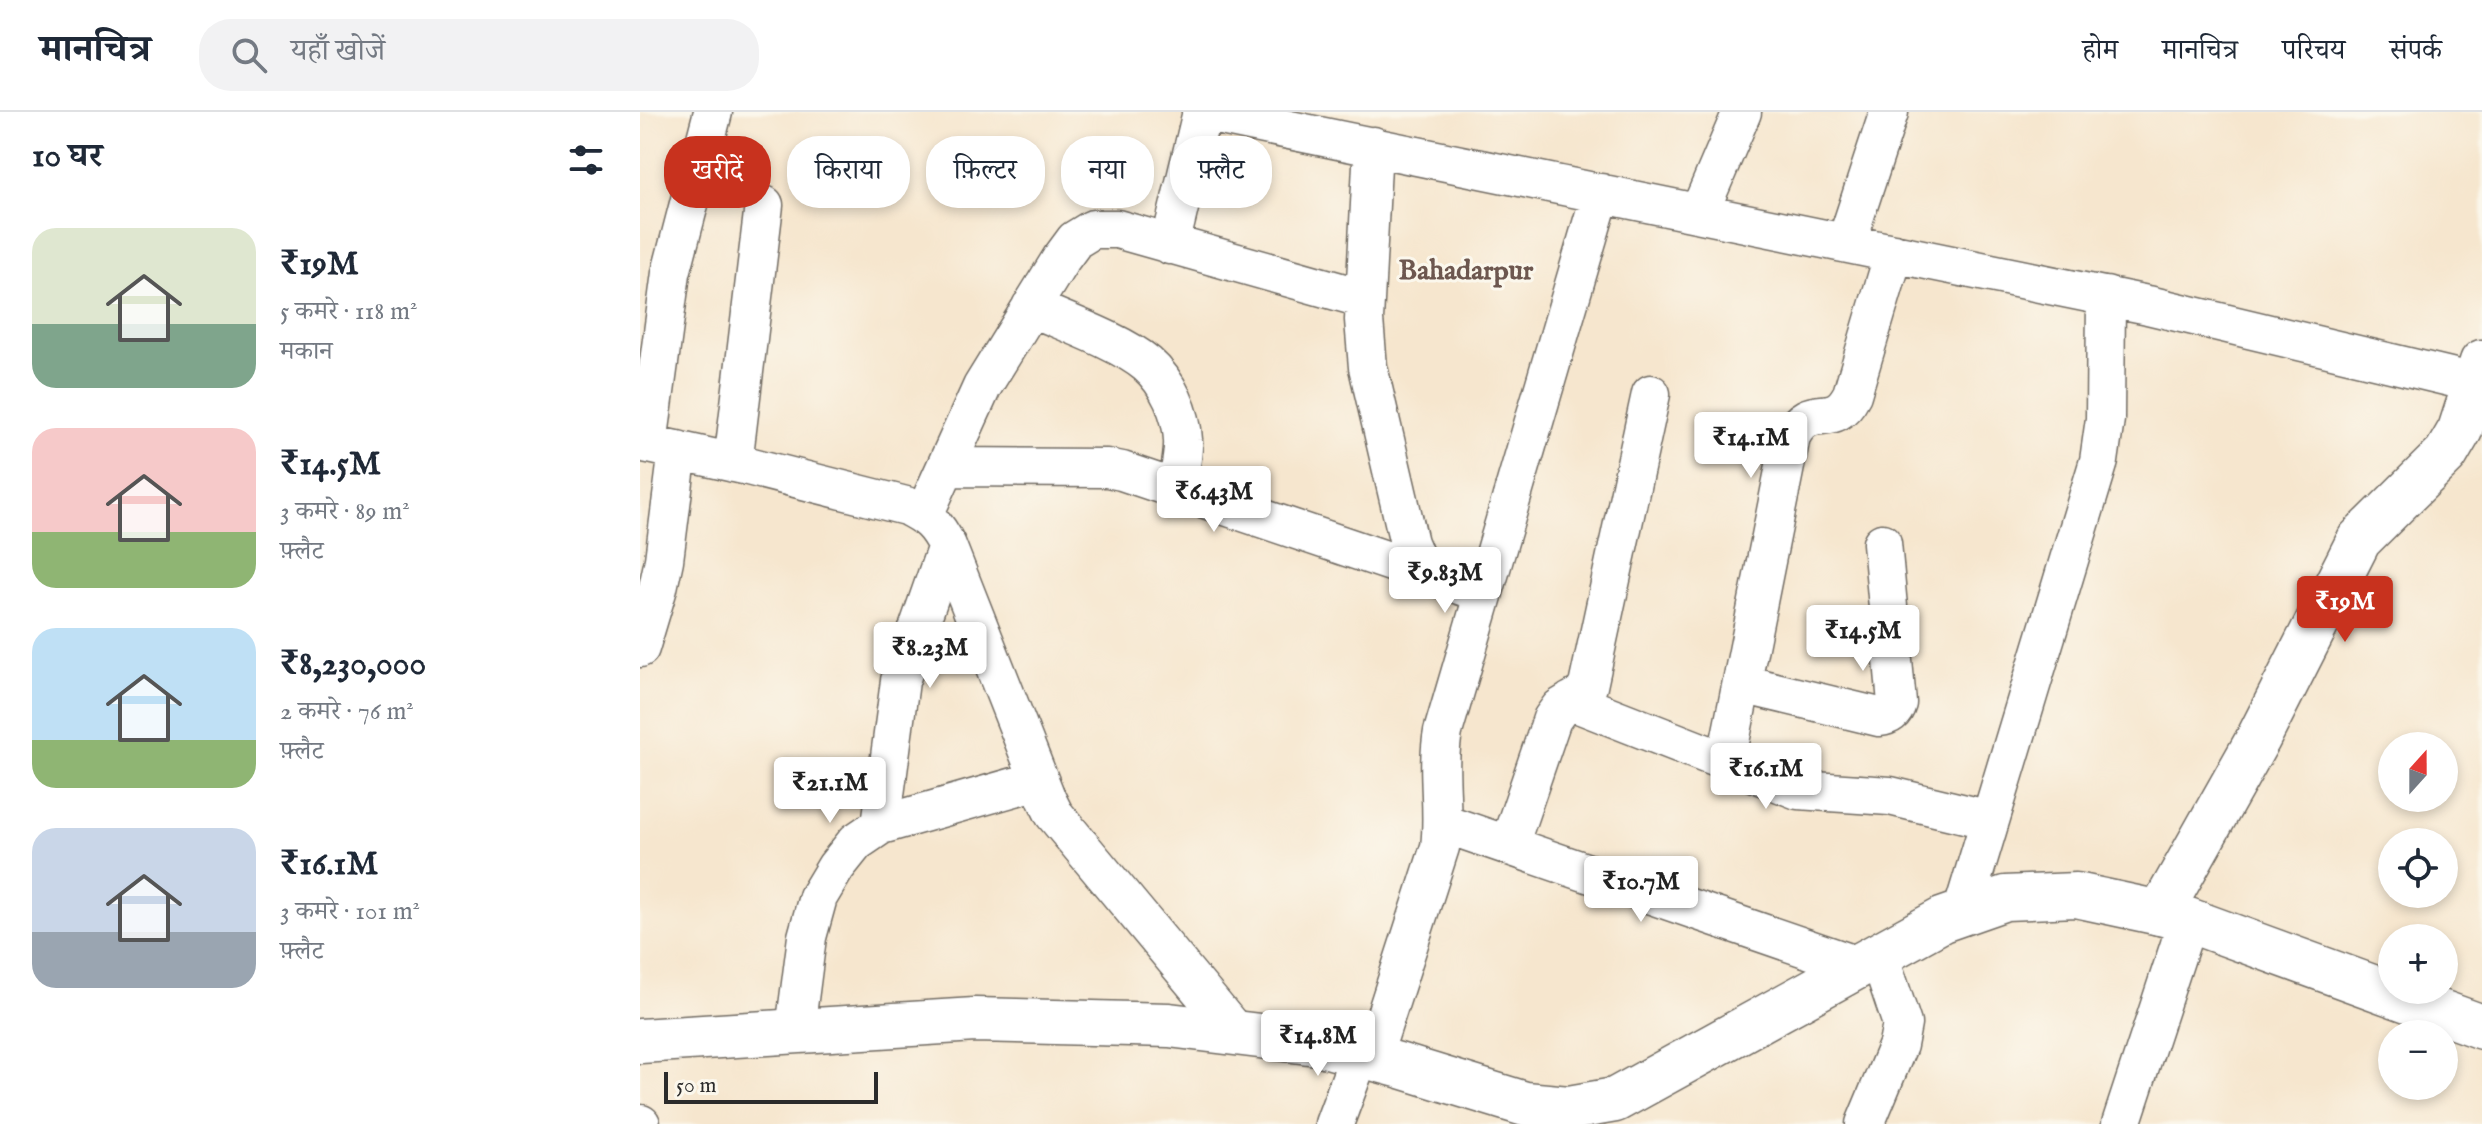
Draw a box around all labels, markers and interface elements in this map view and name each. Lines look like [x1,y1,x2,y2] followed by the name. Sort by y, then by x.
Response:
[199,19,759,91] search box
[40,27,151,75] text: मानचित्र
[227,33,271,77] icon: search
[291,33,385,71] text: यहाँ खोजें
[2082,34,2118,69] text: होम
[2162,34,2238,69] text: मानचित्र
[2282,34,2345,69] text: परिचय
[2389,34,2442,69] text: संपर्क
[32,135,102,178] text: 10 घर
[664,136,771,208] chip: खरीदें
[787,136,910,208] chip: किराया
[926,136,1045,208] chip: फ़िल्टर
[1061,136,1154,208] chip: नया
[1170,136,1272,208] chip: फ़्लैट
[564,138,608,182] icon: filters
[280,243,359,286] text: ₹19M
[1399,254,1534,289] district label: Bahadarpur
[96,260,192,356] icon: home
[280,295,417,328] text: 5 कमरे · 118 m²
[280,335,333,368] text: मकान
[1686,412,1816,480] pin: ₹14.1M
[1712,421,1790,454] text: ₹14.1M
[280,443,381,486] text: ₹14.5M
[96,460,192,556] icon: home
[1149,466,1279,534] pin: ₹6.43M
[1175,475,1253,508] text: ₹6.43M
[280,495,410,528] text: 3 कमरे · 89 m²
[280,535,323,568] text: फ़्लैट
[1380,547,1510,615] pin: ₹9.83M
[1407,556,1483,589] text: ₹9.83M
[2298,576,2392,644] pin: ₹19M
[2315,585,2375,618] text: ₹19M
[1798,605,1928,673] pin: ₹14.5M
[1824,614,1902,647] text: ₹14.5M
[865,622,995,690] pin: ₹8.23M
[892,631,968,664] text: ₹8.23M
[280,643,426,686] text: ₹8,230,000
[96,660,192,756] icon: home
[280,695,414,728] text: 2 कमरे · 76 m²
[2378,732,2458,812] north arrow
[2378,732,2458,1100] map controls
[280,735,323,768] text: फ़्लैट
[1701,743,1831,811] pin: ₹16.1M
[1728,752,1804,785] text: ₹16.1M
[765,757,895,825] pin: ₹21.1M
[792,766,868,799] text: ₹21.1M
[2378,828,2458,908] button: locate
[280,843,378,886] text: ₹16.1M
[1576,856,1706,924] pin: ₹10.7M
[96,860,192,956] icon: home
[1602,865,1680,898] text: ₹10.7M
[280,895,420,928] text: 3 कमरे · 101 m²
[2378,924,2458,1004] button: +
[280,935,323,968] text: फ़्लैट
[1253,1010,1383,1078] pin: ₹14.8M
[1279,1019,1357,1052] text: ₹14.8M
[2378,1020,2458,1100] button: −
[664,1068,878,1104] scale bar
[676,1072,717,1100] text: 50 m

